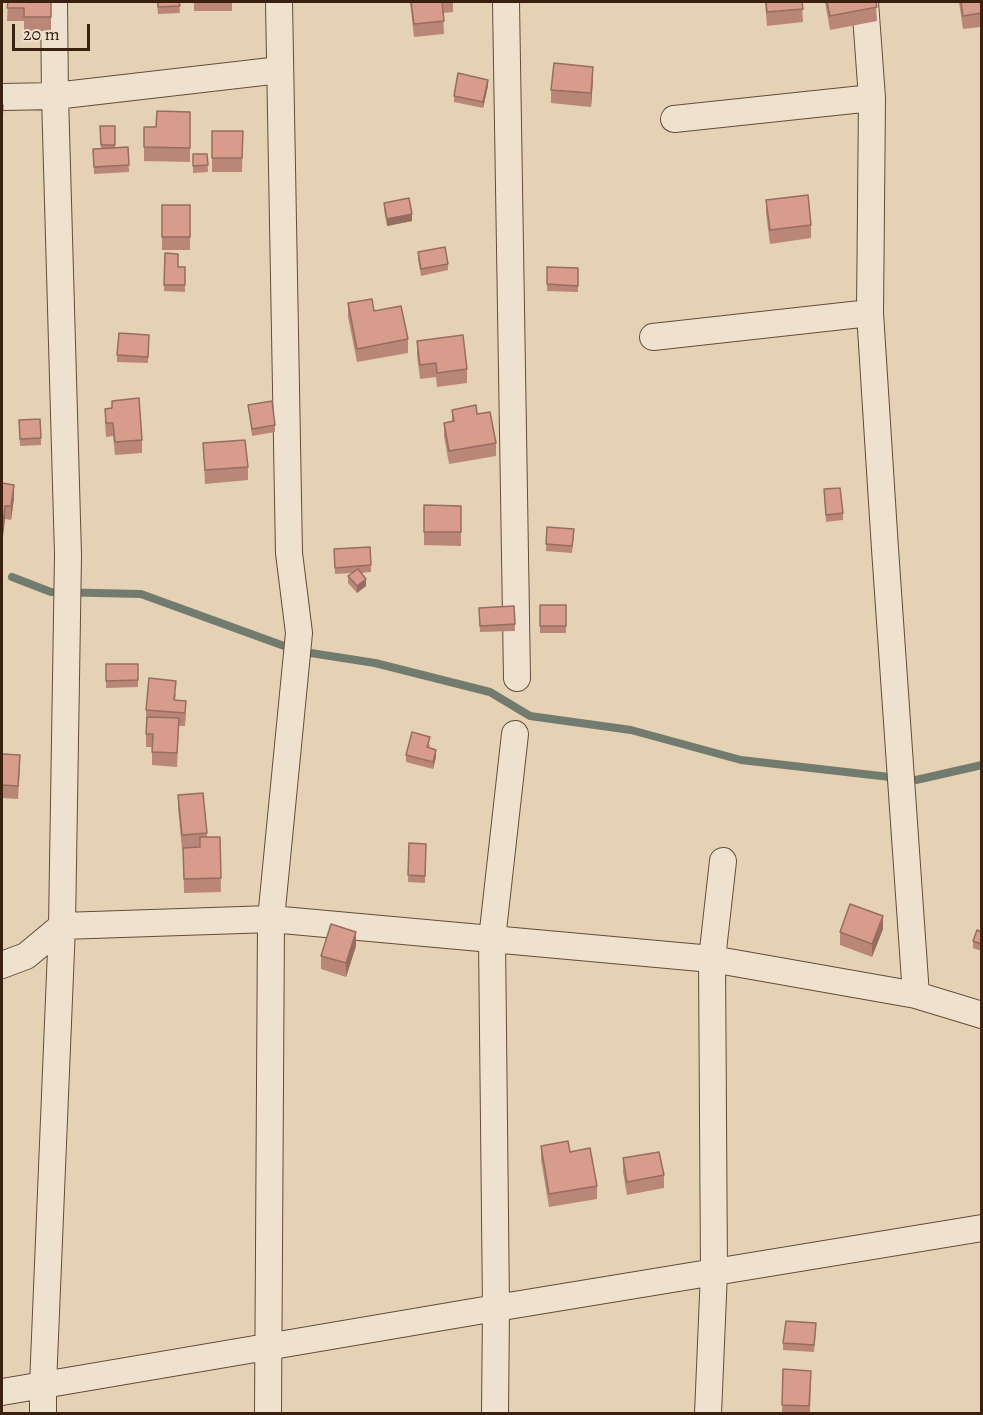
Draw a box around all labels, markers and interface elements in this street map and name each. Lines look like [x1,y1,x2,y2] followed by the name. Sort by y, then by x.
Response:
[15,12,93,50] scale bar
[23,22,60,46] text: 20 m

